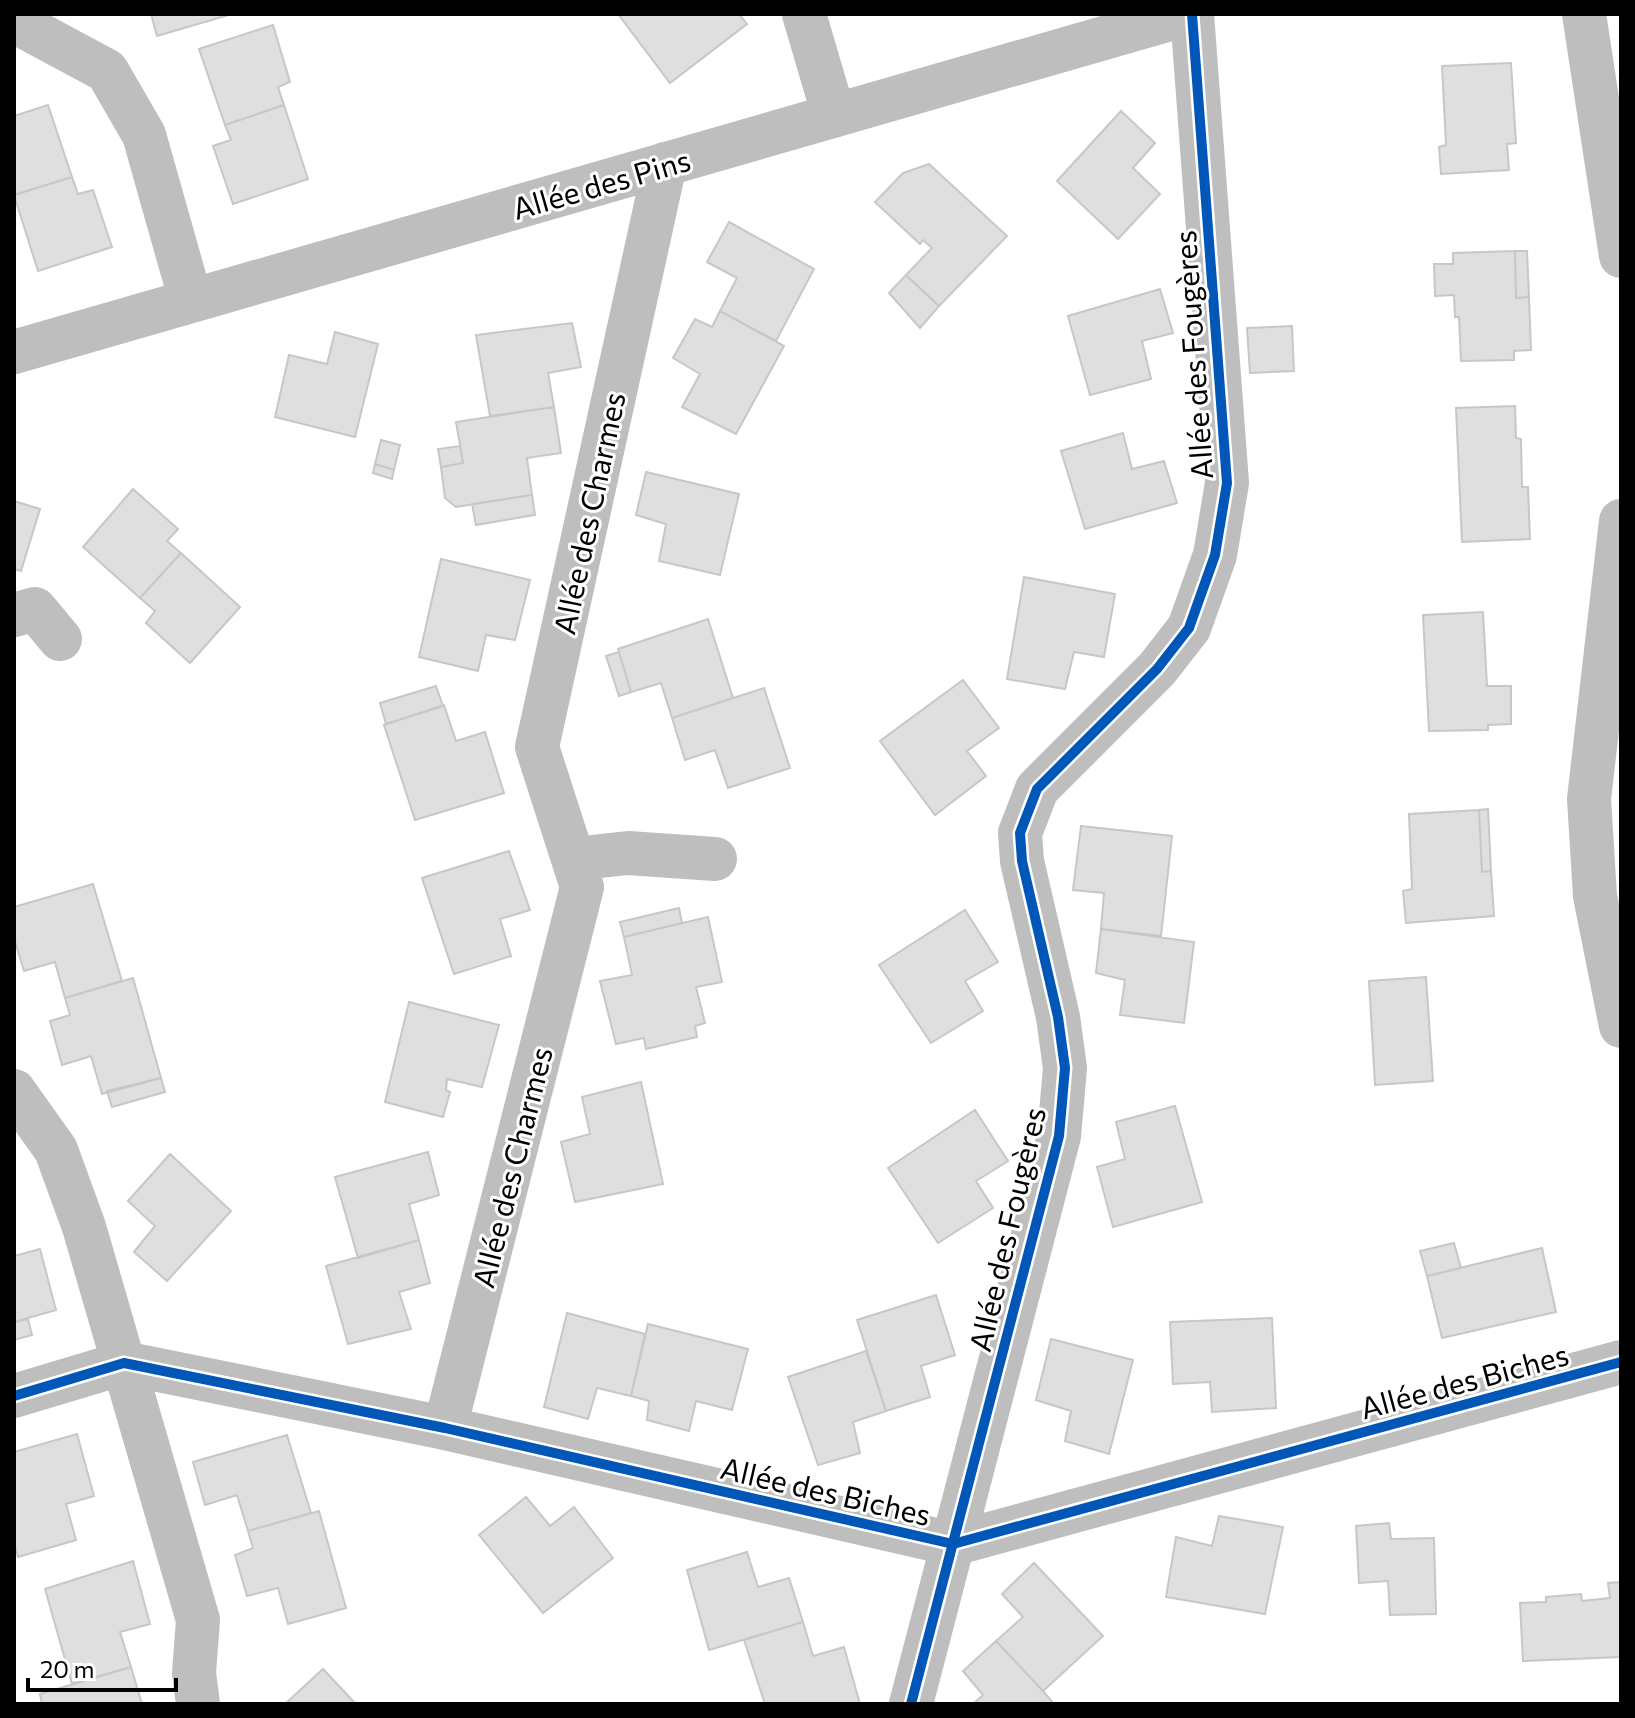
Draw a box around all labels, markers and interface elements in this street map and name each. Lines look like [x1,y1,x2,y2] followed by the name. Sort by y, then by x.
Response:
[508,140,694,226] street label: Allée des Pins
[1165,229,1219,481] street label: Allée des Fougères
[544,388,632,638] street label: Allée des Charmes
[463,1043,559,1291] street label: Allée des Charmes
[960,1103,1052,1355] street label: Allée des Fougères
[1356,1334,1572,1426] street label: Allée des Biches
[717,1448,935,1532] street label: Allée des Biches
[28,1642,176,1692] scale bar
[40,1654,94,1683] text: 20 m

